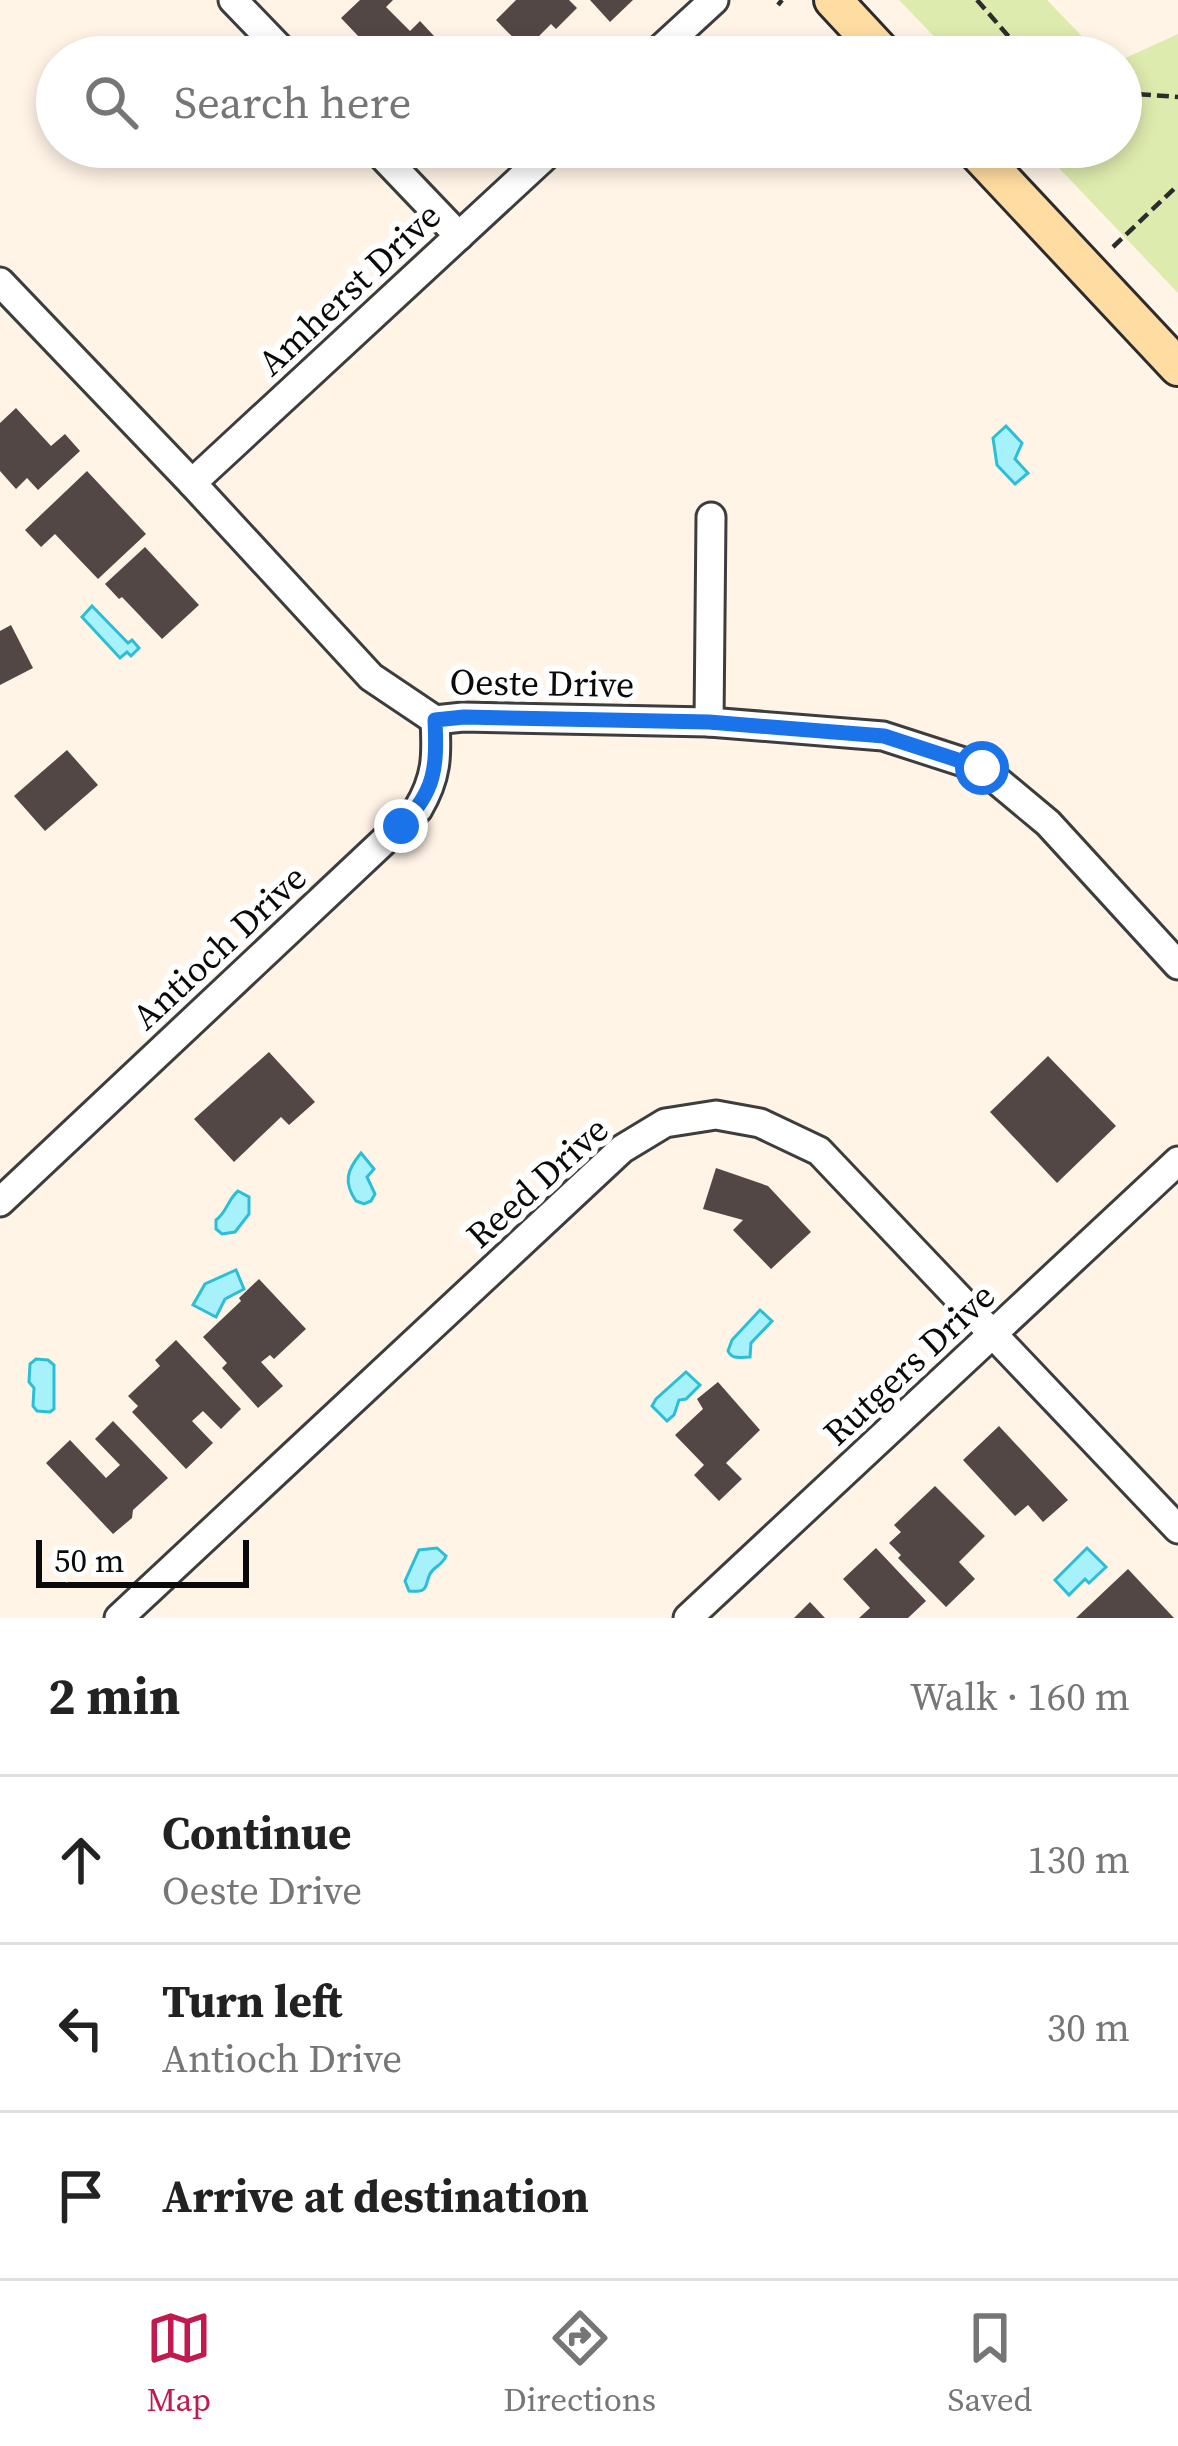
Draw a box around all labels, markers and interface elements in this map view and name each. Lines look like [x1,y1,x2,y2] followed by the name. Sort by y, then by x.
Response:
[36,36,1142,168] search box
[78,69,144,135] icon: search
[174,71,411,133] text: Search here
[247,191,451,387] street label: Amherst Drive
[449,657,635,709] street label: Oeste Drive
[955,741,1009,795] route start
[374,799,428,853] route end
[121,853,317,1041] street label: Antioch Drive
[455,1105,619,1259] street label: Reed Drive
[813,1272,1005,1456] street label: Rutgers Drive
[36,1534,249,1587] scale bar
[54,1538,124,1583] text: 50 m
[48,1661,180,1731] text: 2 min
[910,1670,1130,1723] text: Walk · 160 m
[162,1802,351,1864] text: Continue
[48,1827,114,1893] icon: ahead
[1027,1833,1130,1886] text: 130 m
[162,1864,362,1917] text: Oeste Drive
[162,1970,342,2032] text: Turn left
[48,1995,114,2061] icon: left
[1047,2001,1130,2054] text: 30 m
[162,2032,402,2085] text: Antioch Drive
[48,2163,114,2229] icon: arrive
[162,2165,589,2227] text: Arrive at destination
[146,2305,212,2422] tab: Map
[503,2305,656,2422] tab: Directions
[948,2305,1032,2422] tab: Saved

